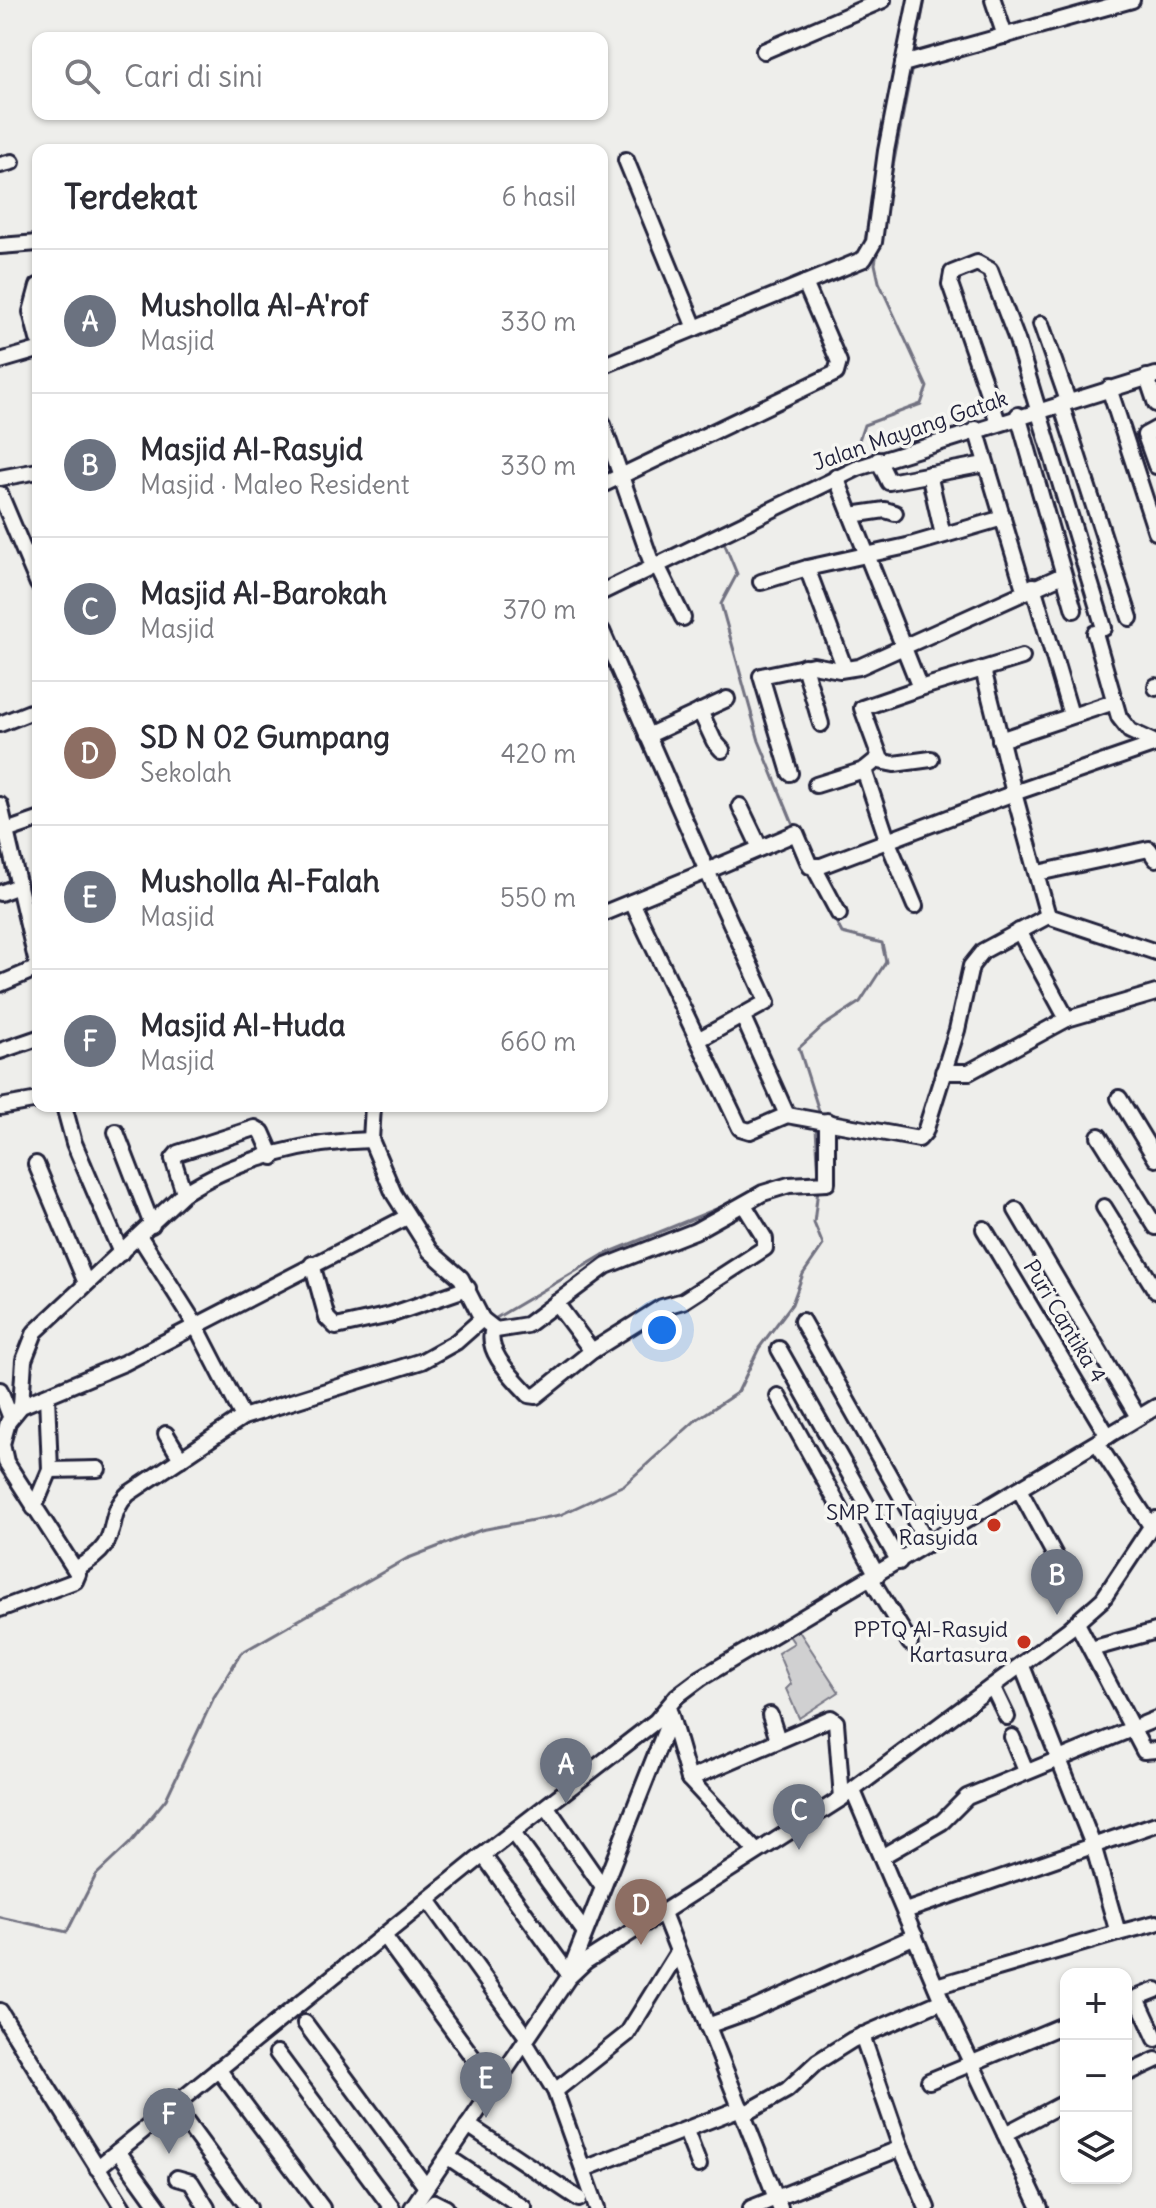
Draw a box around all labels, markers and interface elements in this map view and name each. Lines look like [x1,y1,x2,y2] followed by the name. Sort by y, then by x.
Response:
[32,32,608,120] search box
[60,54,104,98] icon: search
[124,57,263,95] text: Cari di sini
[64,175,197,218] text: Terdekat
[501,180,576,213] text: 6 hasil
[140,286,368,324] text: Musholla Al-A'rof
[82,305,98,338] text: A
[500,305,576,338] text: 330 m
[140,324,215,357] text: Masjid
[809,384,1011,476] street label: Jalan Mayang Gatak
[140,430,363,468] text: Masjid Al-Rasyid
[81,449,99,482] text: B
[500,449,576,482] text: 330 m
[140,468,409,501] text: Masjid · Maleo Resident
[140,574,387,612] text: Masjid Al-Barokah
[81,593,99,626] text: C
[502,593,576,626] text: 370 m
[140,612,215,645] text: Masjid
[140,718,390,756] text: SD N 02 Gumpang
[81,737,99,770] text: D
[501,737,576,770] text: 420 m
[140,756,232,789] text: Sekolah
[140,862,380,900] text: Musholla Al-Falah
[82,881,98,914] text: E
[500,881,576,914] text: 550 m
[140,900,215,933] text: Masjid
[140,1006,346,1044] text: Masjid Al-Huda
[83,1025,97,1058] text: F
[500,1025,576,1058] text: 660 m
[140,1044,215,1077] text: Masjid
[1017,1254,1113,1388] street label: Puri Cantika 4
[642,1310,682,1350] your location
[826,1498,978,1551] place label: SMP IT Taqiyya Rasyida
[985,1516,1003,1534] marker: SMP IT Taqiyya Rasyida
[1031,1549,1083,1615] pin: B
[854,1615,1008,1668] place label: PPTQ Al-Rasyid Kartasura
[1015,1633,1033,1651] marker: PPTQ Al-Rasyid Kartasura
[540,1738,592,1804] pin: A
[773,1784,825,1850] pin: C
[615,1879,667,1945] pin: D
[1060,1968,1132,2184] map controls
[1060,1968,1132,2040] button: +
[1060,2040,1132,2112] button: −
[460,2052,512,2118] pin: E
[143,2088,195,2154] pin: F
[1060,2112,1132,2184] button: layers

